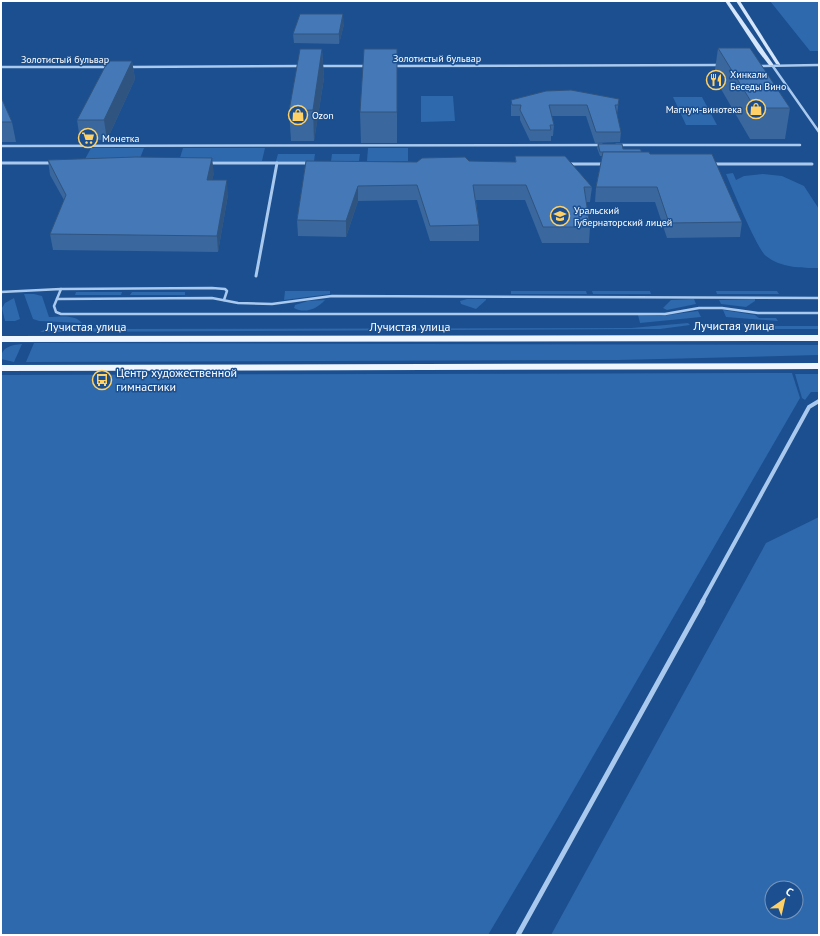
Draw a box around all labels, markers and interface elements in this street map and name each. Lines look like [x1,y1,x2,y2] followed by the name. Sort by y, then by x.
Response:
[393,52,481,65] street label: Золотистый бульвар
[21,53,109,66] street label: Золотистый бульвар
[730,68,786,93] place label: Хинкали Беседы Вино
[705,69,727,91] restaurant icon: Хинкали Беседы Вино
[745,98,767,120] shop icon: Магнум-винотека
[666,103,742,116] place label: Магнум-винотека
[287,104,309,126] shop icon: Ozon
[312,109,334,122] place label: Ozon
[77,127,99,149] supermarket icon: Монетка
[102,132,140,145] place label: Монетка
[574,204,672,229] place label: Уральский Губернаторский лицей
[549,205,571,227] school or university icon: Уральский Губернаторский лицей
[693,318,774,333] street label: Лучистая улица
[45,319,126,334] street label: Лучистая улица
[369,319,450,334] street label: Лучистая улица
[116,365,237,394] place label: Центр художественной гимнастики
[91,369,113,391] bus stop icon: Центр художественной гимнастики
[764,880,804,920] north arrow
[783,884,796,899] text: С

